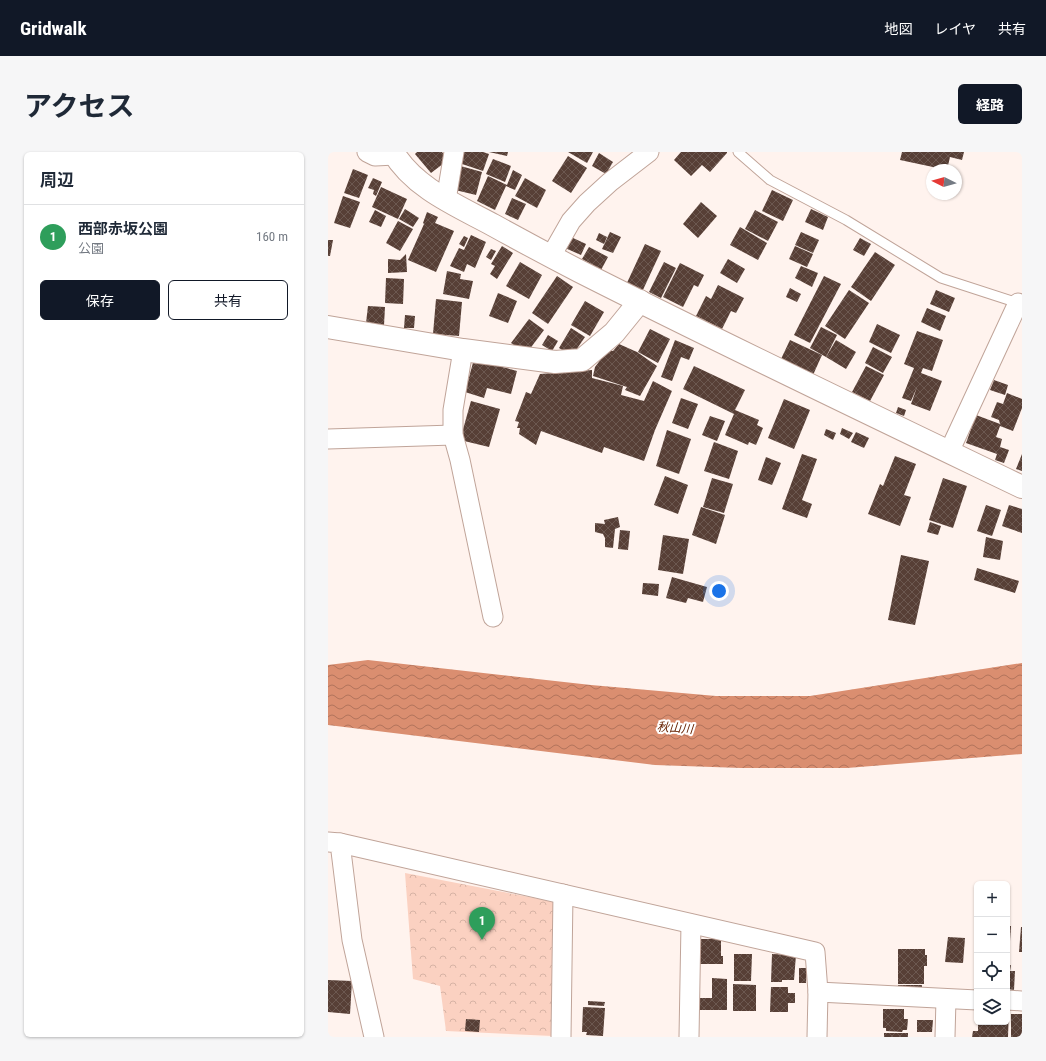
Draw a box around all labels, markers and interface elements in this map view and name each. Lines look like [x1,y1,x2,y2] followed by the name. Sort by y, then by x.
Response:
[20,17,86,40] text: Gridwalk
[884,21,912,37] text: 地図
[934,21,976,37] text: レイヤ
[998,21,1026,37] text: 共有
[958,84,1022,124] button: 経路
[24,90,135,123] text: アクセス
[926,164,962,200] north arrow
[40,170,74,190] text: 周辺
[78,220,168,238] text: 西部赤坂公園
[50,229,56,244] text: 1
[256,229,288,244] text: 160 m
[78,241,104,256] text: 公園
[40,280,160,320] button: 保存
[168,280,288,320] button: 共有
[709,581,729,601] your location
[657,720,695,736] water label: 秋山川
[974,881,1010,1025] map controls
[974,881,1010,917] button: +
[469,907,495,940] pin: 1
[974,917,1010,953] button: −
[974,953,1010,989] button: locate
[974,989,1010,1025] button: layers

